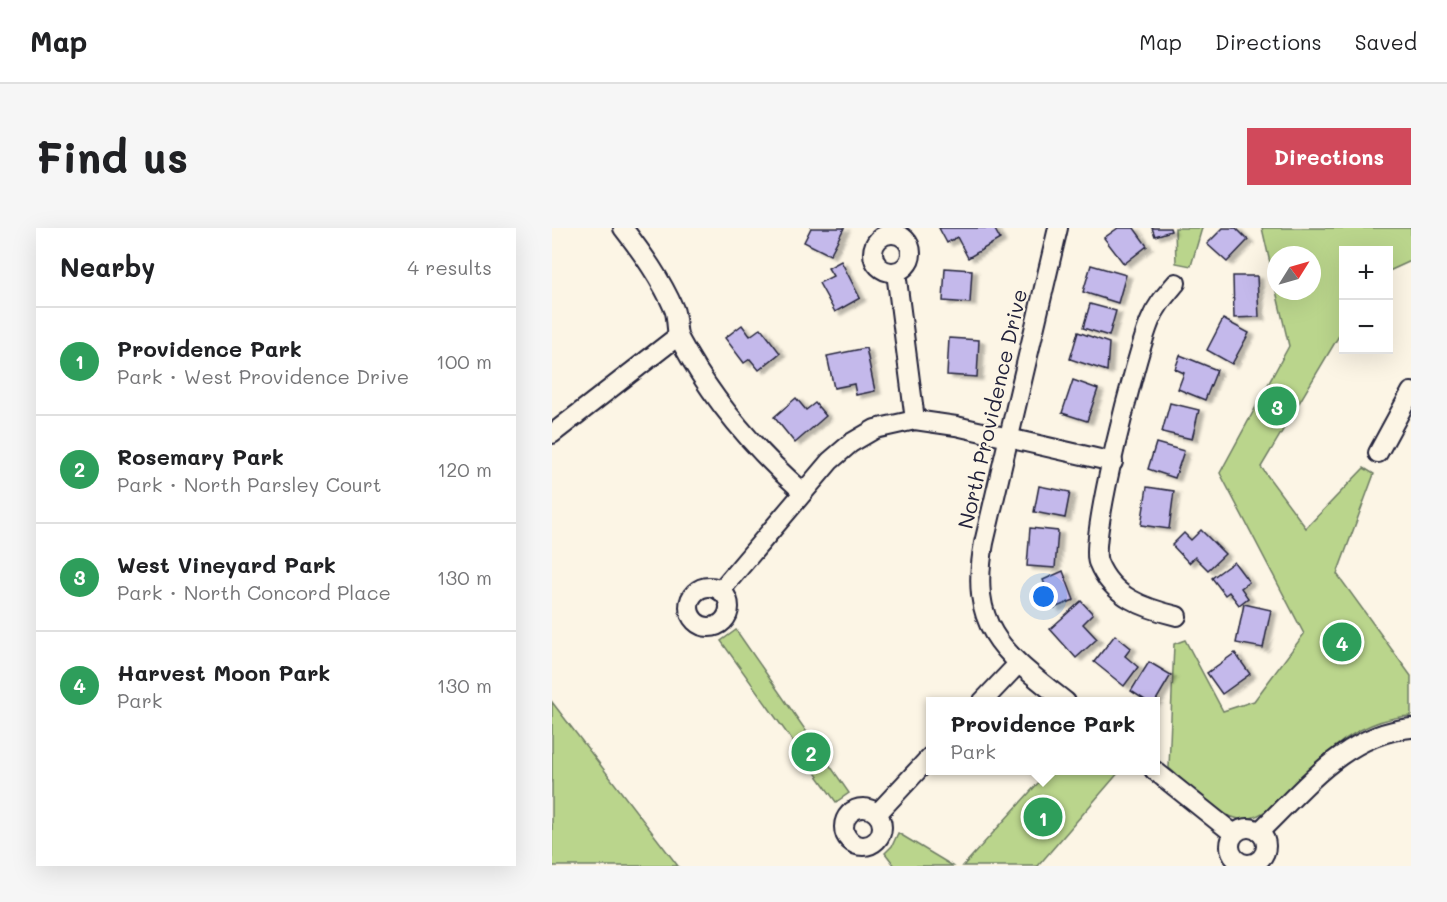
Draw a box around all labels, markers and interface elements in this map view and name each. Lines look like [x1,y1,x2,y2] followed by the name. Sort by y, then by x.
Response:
[30,23,87,59] text: Map
[1139,28,1182,55] text: Map
[1215,28,1322,55] text: Directions
[1355,28,1417,55] text: Saved
[1247,128,1411,185] button: Directions
[36,129,188,184] text: Find us
[1267,246,1321,300] north arrow
[1339,246,1393,354] map controls
[1339,246,1393,300] button: +
[60,250,155,284] text: Nearby
[407,254,492,280] text: 4 results
[951,286,1032,531] street label: North Providence Drive
[1339,300,1393,354] button: −
[117,334,302,363] text: Providence Park
[75,348,84,374] text: 1
[436,348,492,374] text: 100 m
[117,363,409,389] text: Park · West Providence Drive
[1258,384,1296,429] pin: 3
[117,442,284,471] text: Rosemary Park
[74,456,85,482] text: 2
[437,456,492,482] text: 120 m
[117,471,382,497] text: Park · North Parsley Court
[117,550,336,579] text: West Vineyard Park
[74,564,86,590] text: 3
[437,564,492,590] text: 130 m
[117,579,391,605] text: Park · North Concord Place
[1029,582,1058,611] your location
[1322,620,1362,664] pin: 4
[117,658,330,687] text: Harvest Moon Park
[73,672,86,698] text: 4
[437,672,492,698] text: 130 m
[117,687,162,713] text: Park
[926,697,1160,775] popup
[951,709,1135,738] text: Providence Park
[792,730,830,774] pin: 2
[951,738,996,764] text: Park
[1024,794,1062,840] pin: 1

